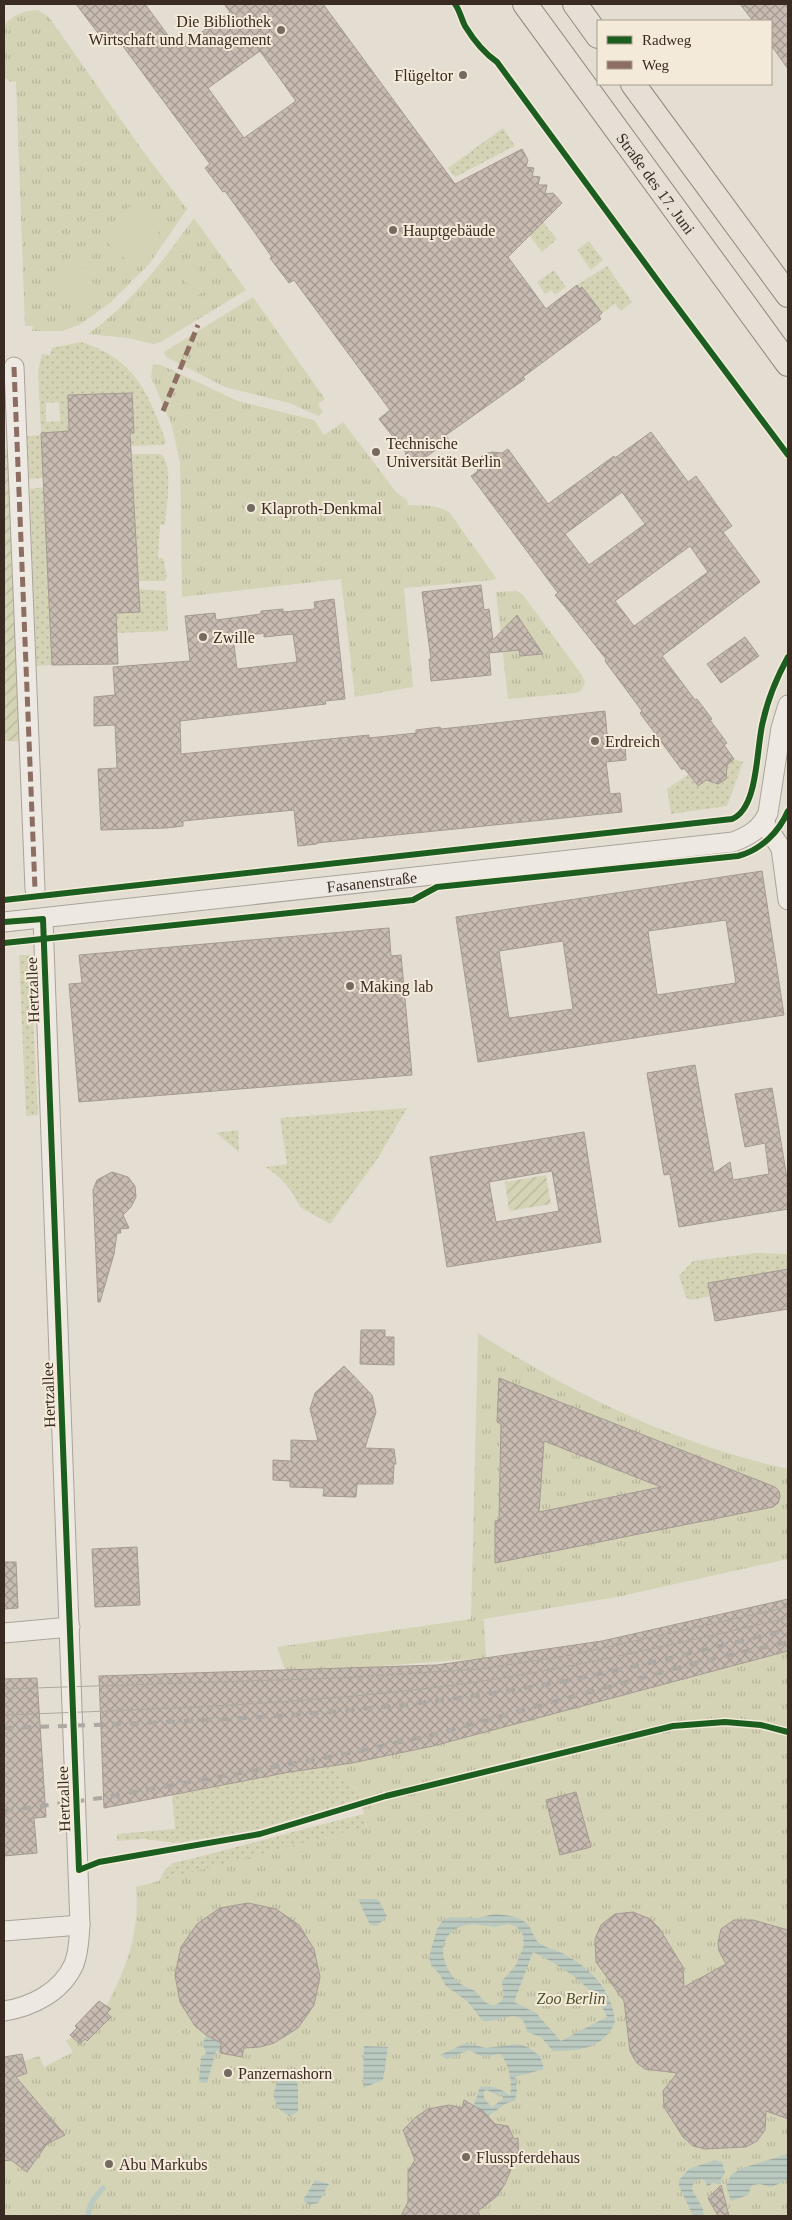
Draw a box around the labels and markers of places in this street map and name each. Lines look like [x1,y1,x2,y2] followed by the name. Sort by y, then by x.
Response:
[89,13,272,49] place label: Die Bibliothek Wirtschaft und Management
[275,24,287,36] marker: Die Bibliothek Wirtschaft und Management
[394,67,454,85] place label: Flügeltor
[457,69,469,81] marker: Flügeltor
[403,222,495,240] place label: Hauptgebäude
[387,224,399,236] marker: Hauptgebäude
[386,435,501,470] place label: Technische Universität Berlin
[370,446,382,458] marker: Technische Universität Berlin
[261,500,382,518] place label: Klaproth-Denkmal
[245,502,257,514] marker: Klaproth-Denkmal
[213,629,255,646] place label: Zwille
[197,631,209,643] marker: Zwille
[605,733,660,750] place label: Erdreich
[589,735,601,747] marker: Erdreich
[360,978,433,996] place label: Making lab
[344,980,356,992] marker: Making lab
[238,2065,332,2082] place label: Panzernashorn
[222,2067,234,2079] marker: Panzernashorn
[476,2149,580,2167] place label: Flusspferdehaus
[460,2151,472,2163] marker: Flusspferdehaus
[119,2156,207,2173] place label: Abu Markubs
[103,2158,115,2170] marker: Abu Markubs

